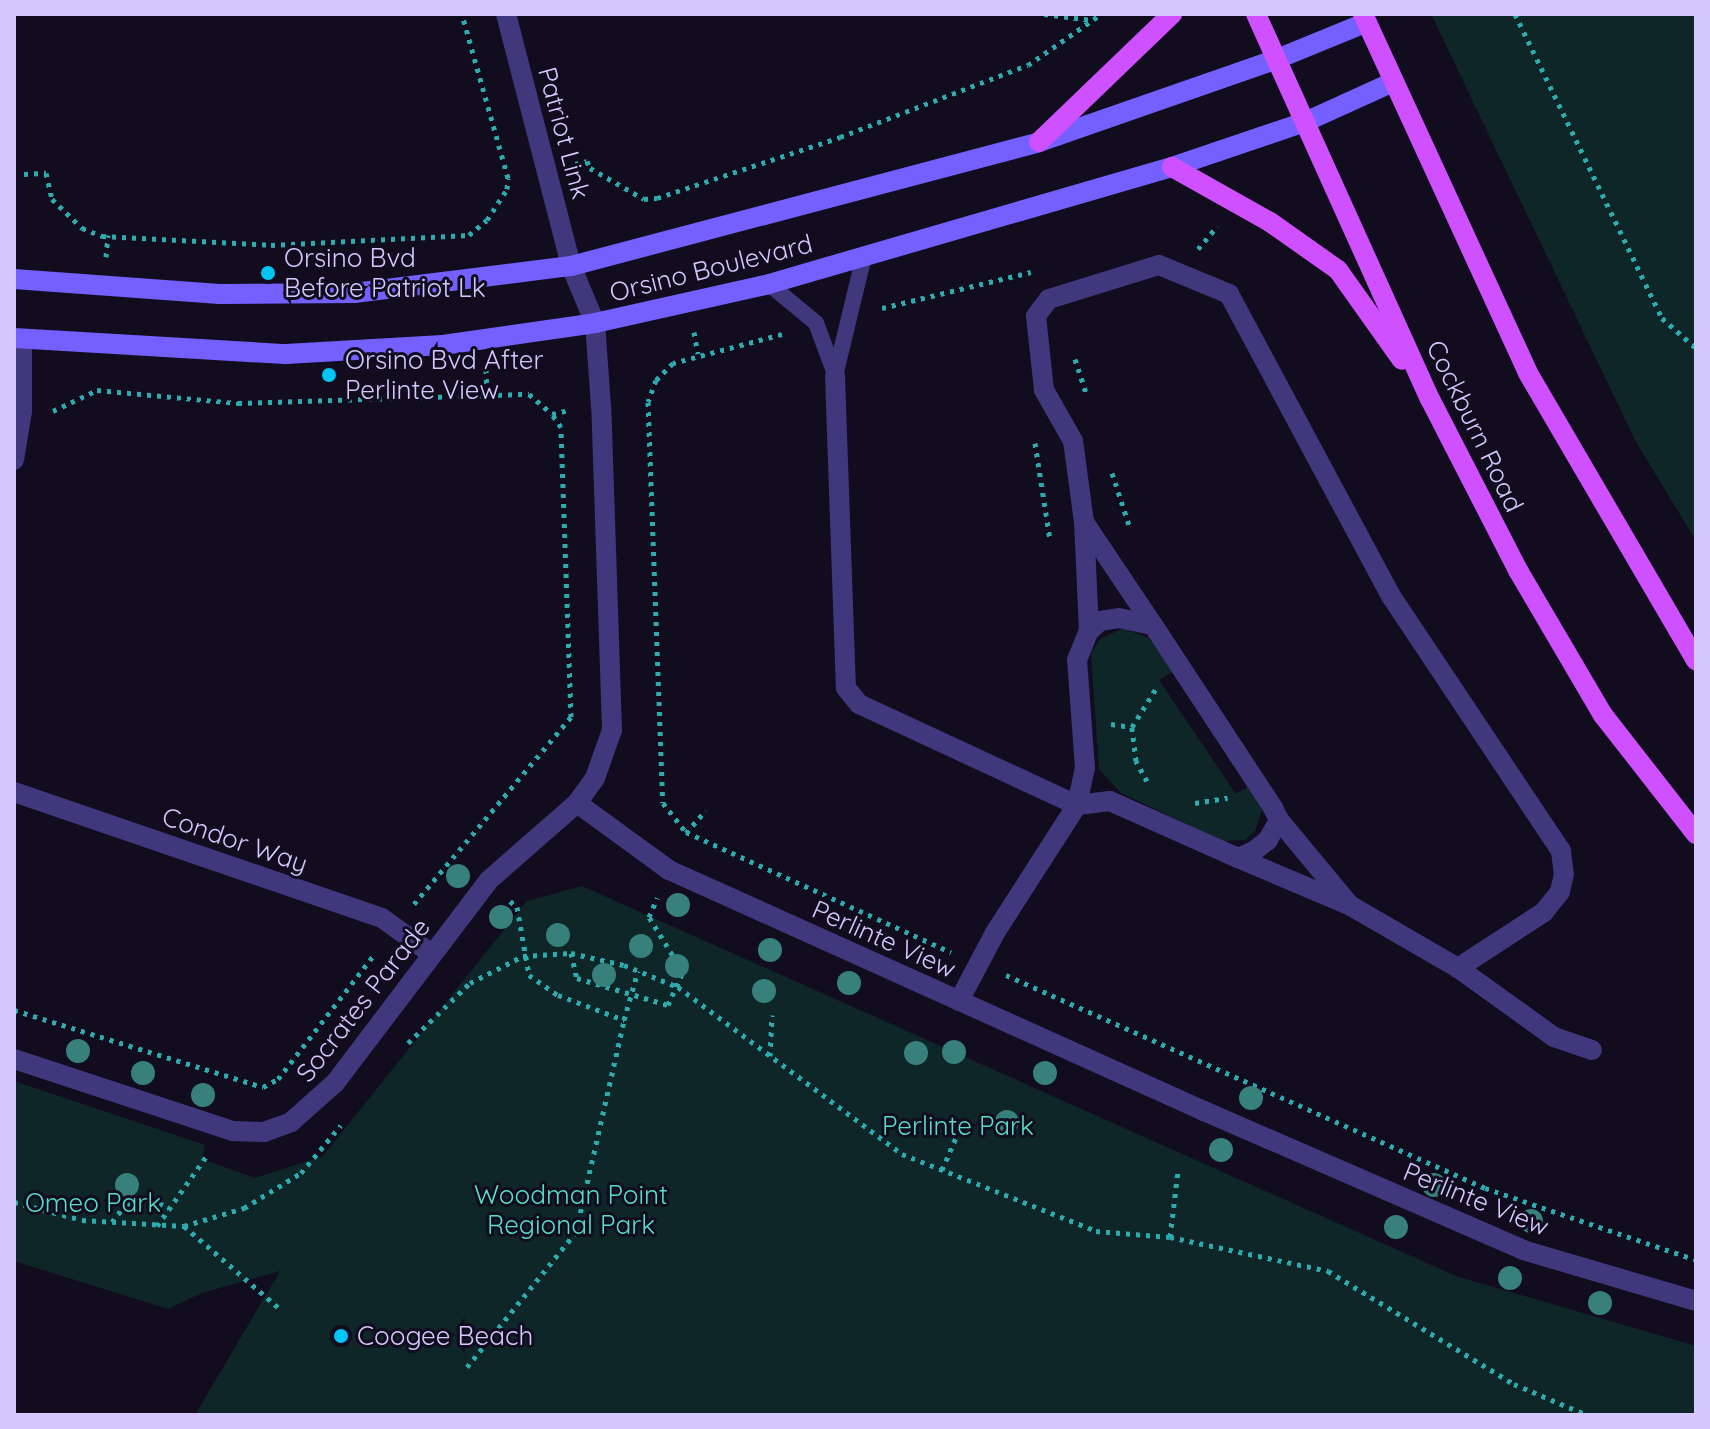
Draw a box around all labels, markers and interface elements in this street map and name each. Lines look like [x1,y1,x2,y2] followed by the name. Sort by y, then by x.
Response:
[531,64,597,202] street label: Patriot Link
[606,228,816,308] street label: Orsino Boulevard
[284,242,486,304] place label: Orsino Bvd Before Patriot Lk
[259,264,277,282] marker: Orsino Bvd Before Patriot Lk
[1420,335,1530,517] street label: Cockburn Road
[345,344,544,406] place label: Orsino Bvd After Perlinte View
[320,366,338,384] marker: Orsino Bvd After Perlinte View
[158,801,312,879] street label: Condor Way
[807,893,961,985] street label: Perlinte View
[289,912,437,1088] street label: Socrates Parade
[882,1110,1034,1142] park label: Perlinte Park
[1399,1156,1553,1242] street label: Perlinte View
[474,1179,668,1240] park label: Woodman Point Regional Park
[25,1187,161,1219] park label: Omeo Park
[357,1320,533,1352] place label: Coogee Beach
[332,1327,350,1345] marker: Coogee Beach

